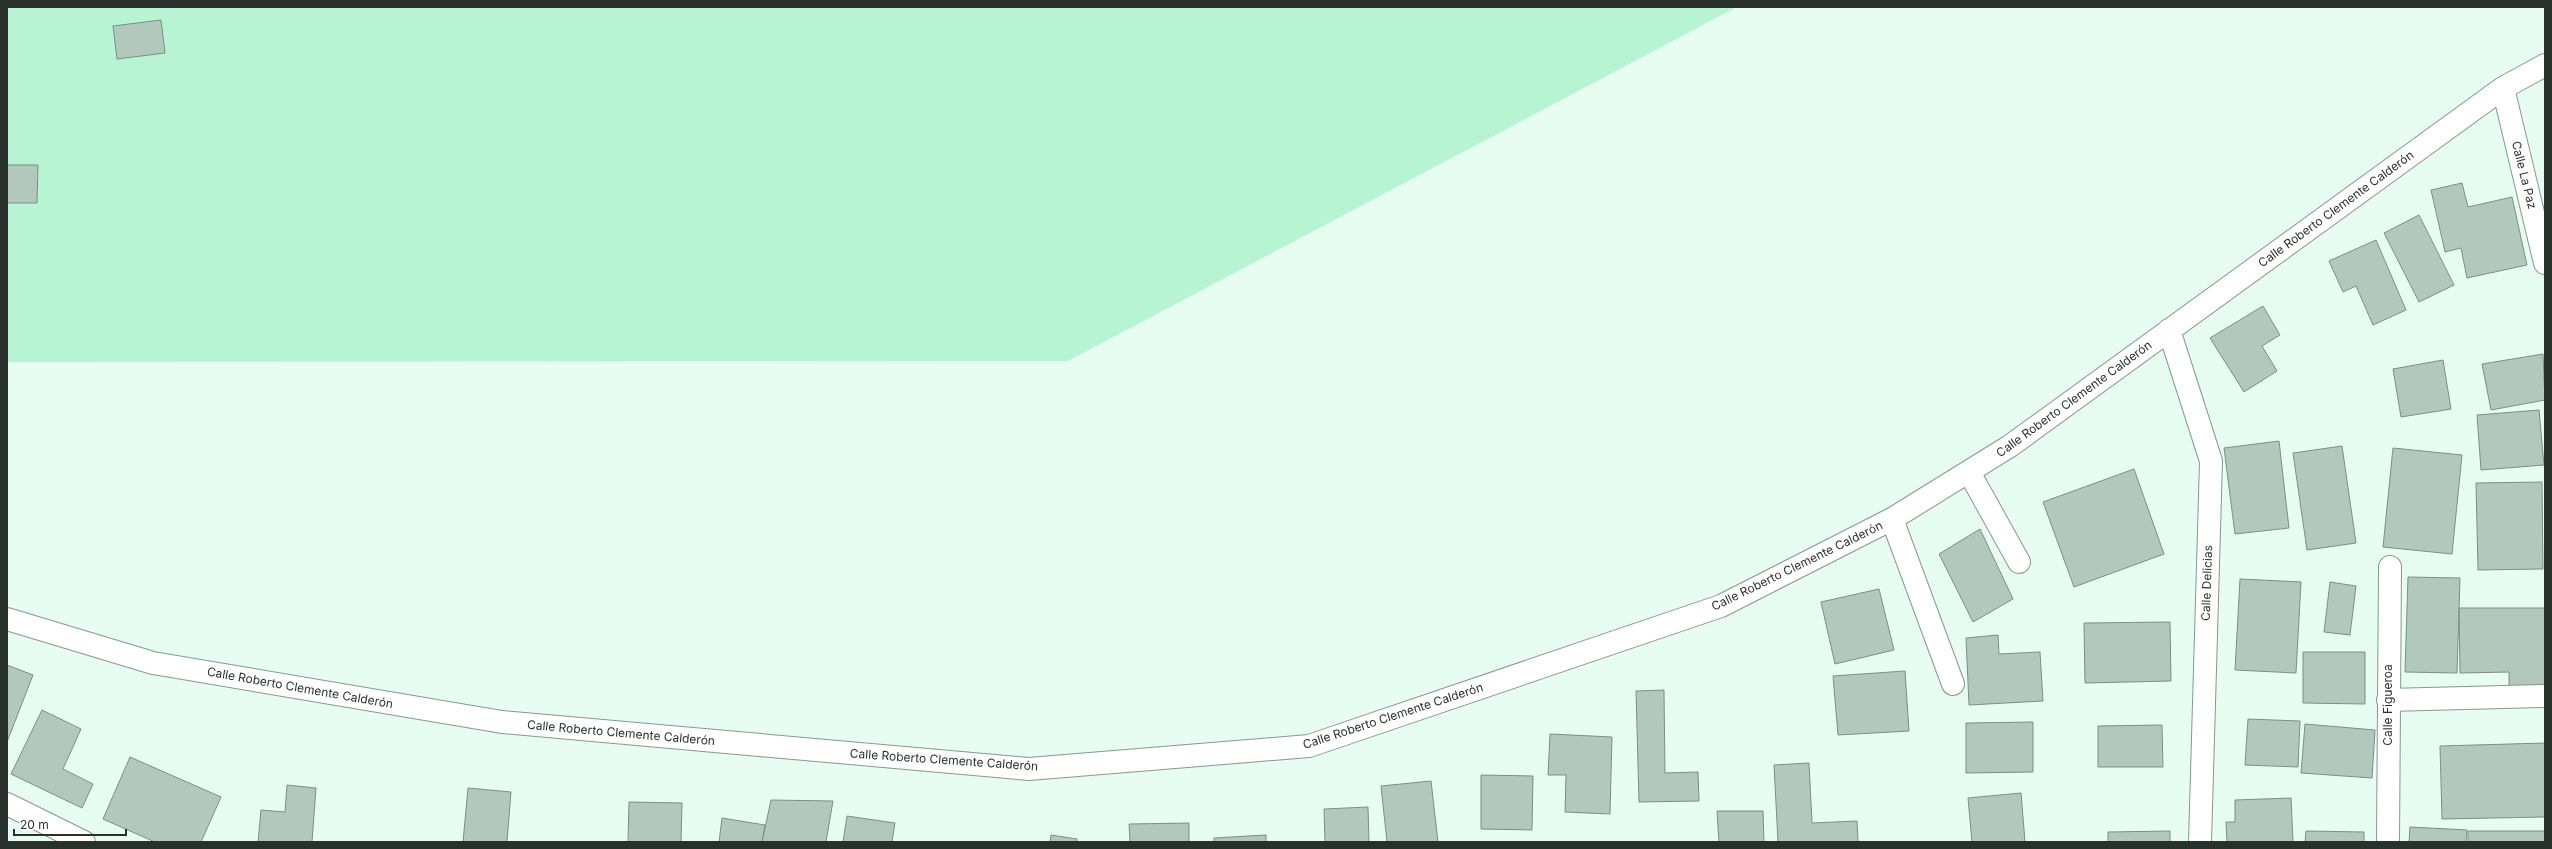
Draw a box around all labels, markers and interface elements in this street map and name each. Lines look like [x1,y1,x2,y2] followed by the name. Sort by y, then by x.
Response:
[2509,139,2540,210] street label: Calle La Paz
[2255,147,2416,270] street label: Calle Roberto Clemente Calderón
[1993,337,2154,460] street label: Calle Roberto Clemente Calderón
[1709,517,1885,614] street label: Calle Roberto Clemente Calderón
[2198,545,2215,621] street label: Calle Delicias
[206,664,394,711] street label: Calle Roberto Clemente Calderón
[2380,664,2395,746] street label: Calle Figueroa
[1301,679,1485,752] street label: Calle Roberto Clemente Calderón
[526,717,716,748] street label: Calle Roberto Clemente Calderón
[849,745,1039,774] street label: Calle Roberto Clemente Calderón
[14,811,126,837] scale bar
[20,817,49,832] text: 20 m

